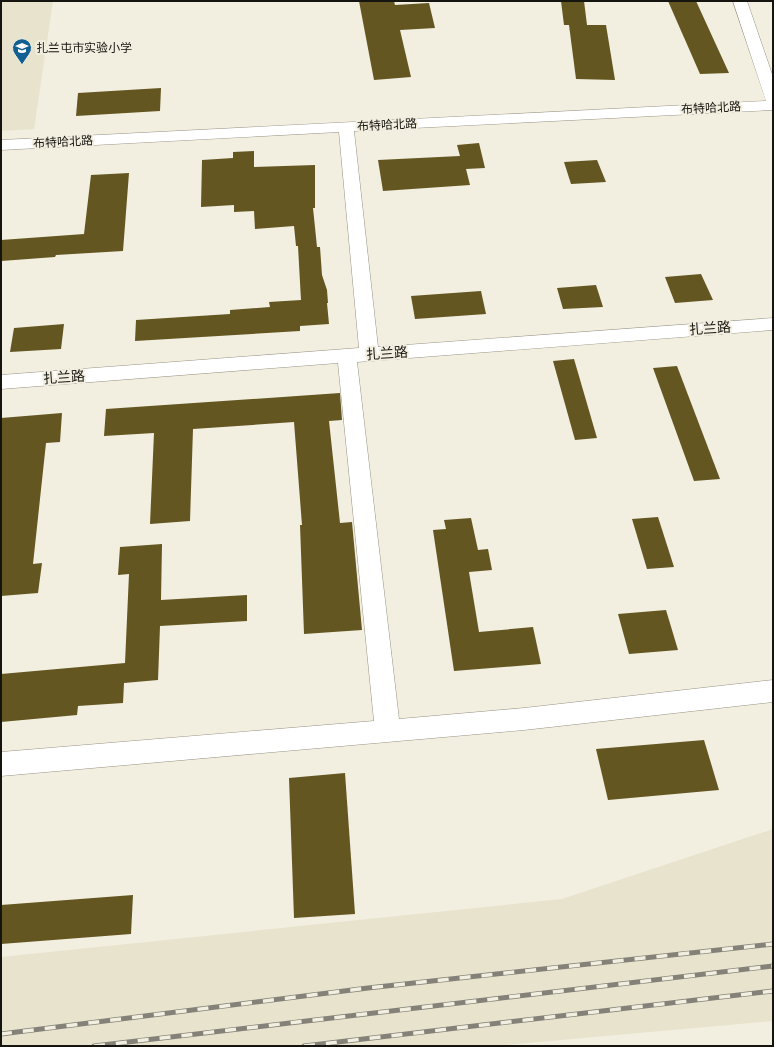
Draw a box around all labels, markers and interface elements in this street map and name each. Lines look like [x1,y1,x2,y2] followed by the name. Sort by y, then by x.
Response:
[11,37,33,65] school or university icon: 扎兰屯市实验小学
[36,40,132,57] place label: 扎兰屯市实验小学
[681,98,741,119] street label: 布特哈北路
[357,115,417,136] street label: 布特哈北路
[33,132,93,153] street label: 布特哈北路
[688,318,732,340] street label: 扎兰路
[365,343,409,365] street label: 扎兰路
[42,367,86,389] street label: 扎兰路

